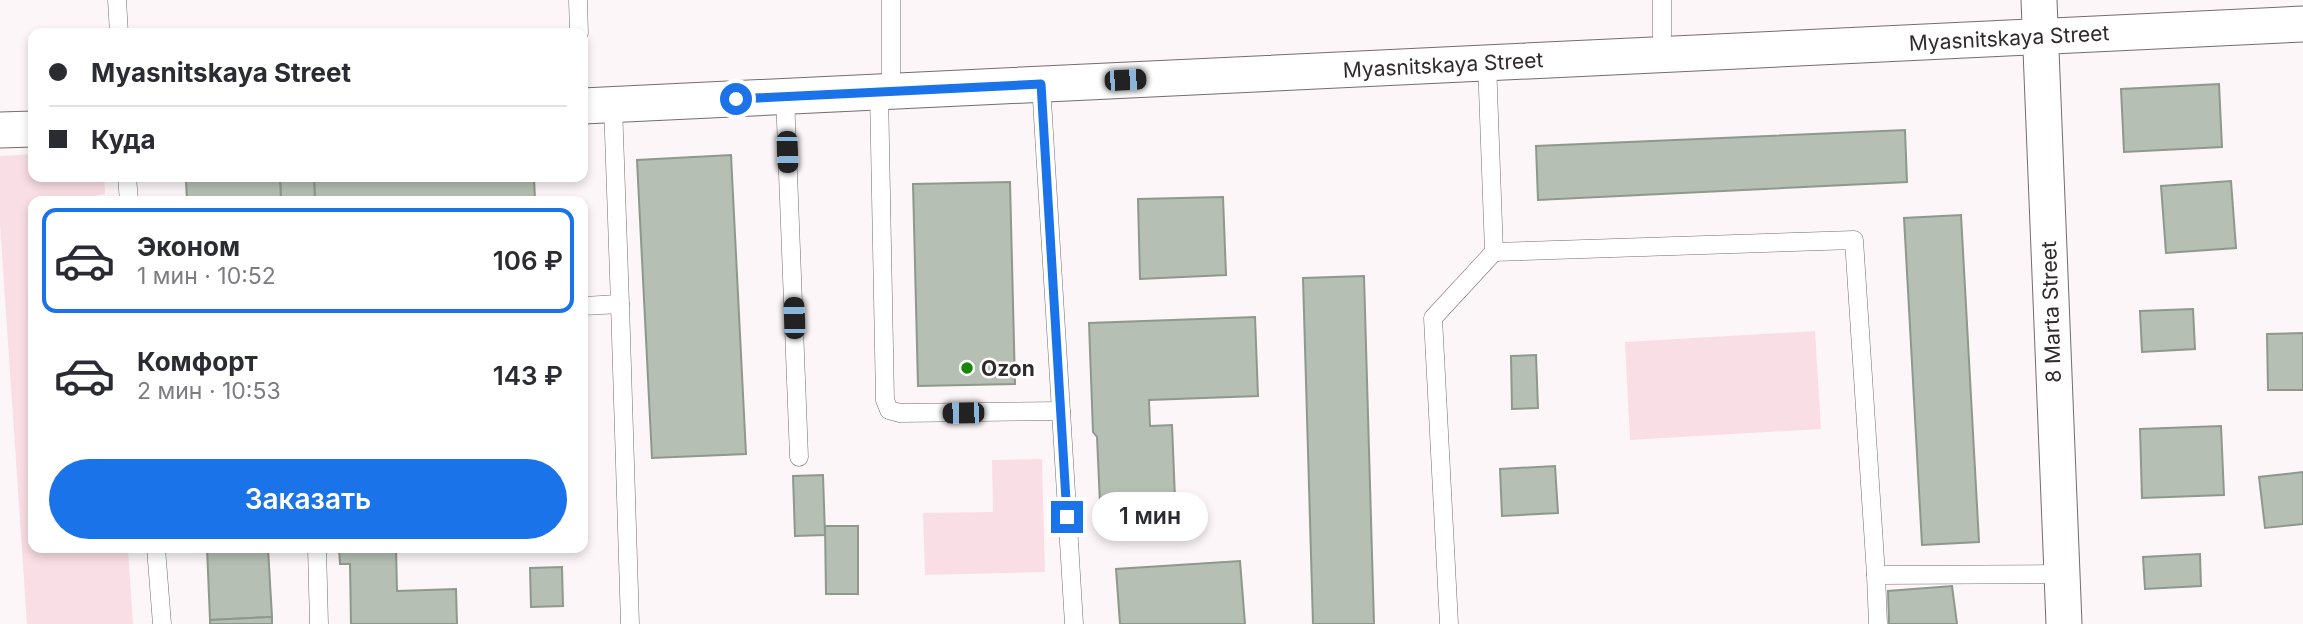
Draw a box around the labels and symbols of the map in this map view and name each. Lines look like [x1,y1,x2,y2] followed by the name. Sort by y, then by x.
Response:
[1908,20,2110,56] street label: Myasnitskaya Street
[1342,47,1544,83] street label: Myasnitskaya Street
[1104,68,1147,92] car
[720,83,752,115] route start
[776,131,799,173] car
[2036,241,2066,383] street label: 8 Marta Street
[783,297,806,339] car
[981,356,1035,381] place label: Ozon
[959,360,975,376] marker: Ozon
[942,402,985,424] car
[1092,492,1207,542] callout: 1 мин
[1051,501,1083,533] route end

